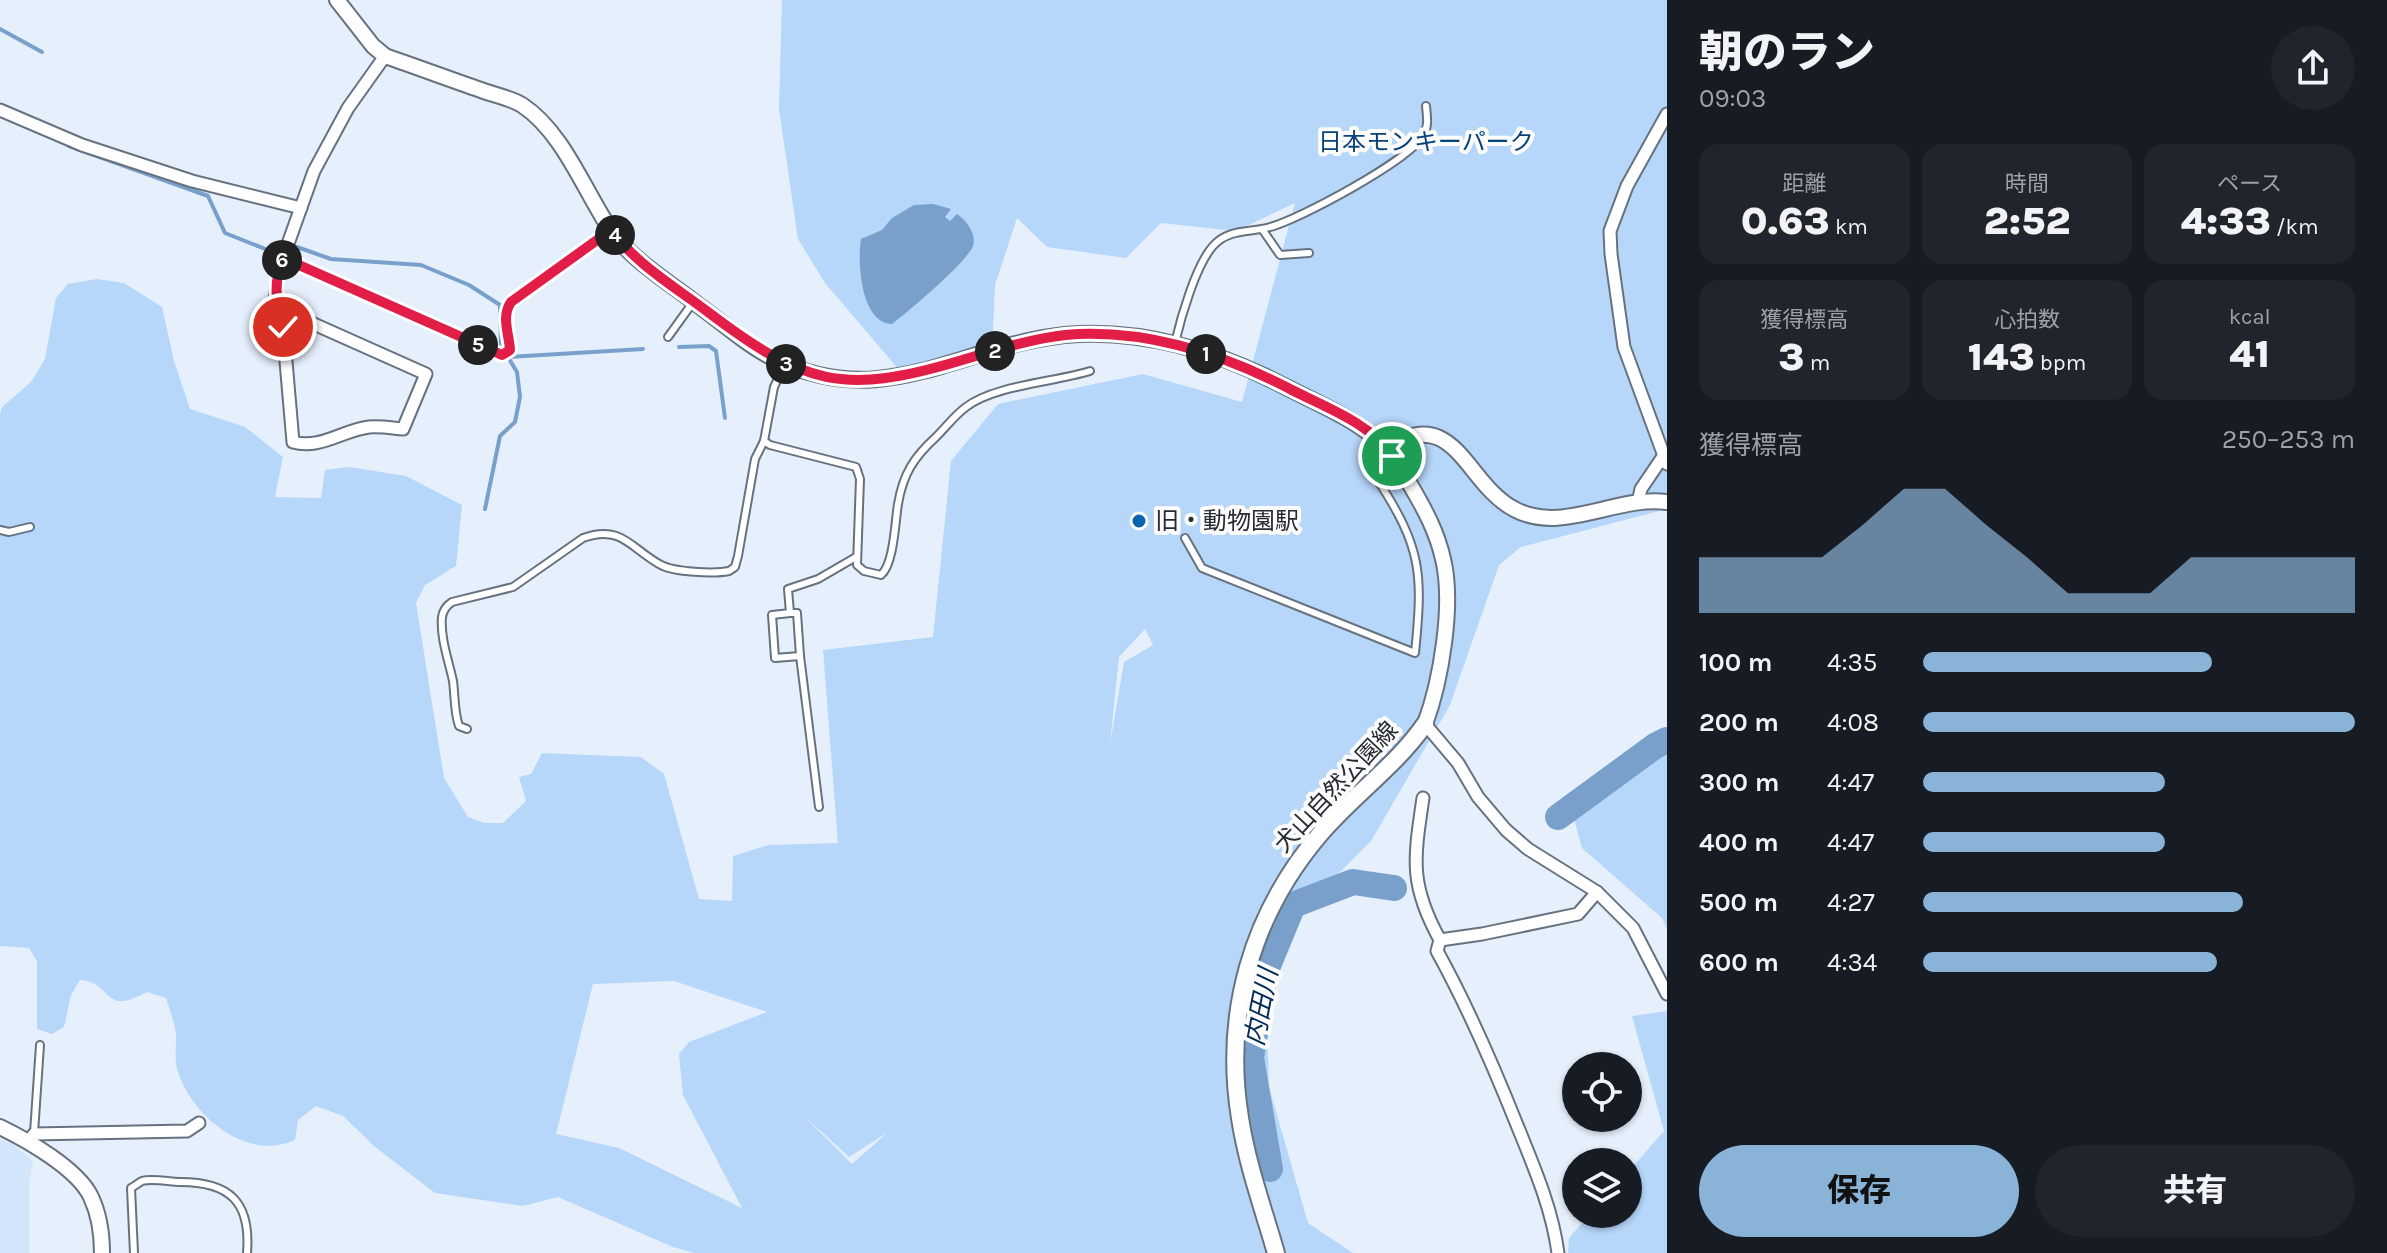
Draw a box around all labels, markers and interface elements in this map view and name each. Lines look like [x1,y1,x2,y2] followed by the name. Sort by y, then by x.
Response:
[2271,26,2355,110] button: share
[1699,27,1875,78] text: 朝のラン
[1699,83,1766,114] text: 09:03
[1318,128,1534,156] park label: 日本モンキーパーク
[1782,171,1826,197] text: 距離
[2005,171,2049,197] text: 時間
[2217,171,2282,197] text: ペース
[1741,197,1830,244] text: 0.63
[1983,197,2070,244] text: 2:52
[2181,197,2271,244] text: 4:33
[1830,214,1868,240] text: km
[2271,214,2319,240] text: /km
[595,215,635,255] pin: 4
[608,222,622,248] text: 4
[262,240,302,280] pin: 6
[275,247,289,273] text: 6
[249,293,317,361] pin
[2229,304,2271,330] text: kcal
[261,305,305,349] icon: check
[1760,307,1848,333] text: 獲得標高
[1994,307,2060,333] text: 心拍数
[458,325,498,365] pin: 5
[2229,330,2270,377] text: 41
[975,331,1015,371] pin: 2
[472,332,484,358] text: 5
[1778,333,1805,380] text: 3
[1968,333,2035,380] text: 143
[1186,334,1226,374] pin: 1
[988,338,1002,364] text: 2
[1202,341,1210,367] text: 1
[766,344,806,384] pin: 3
[1805,350,1830,376] text: m
[2035,350,2086,376] text: bpm
[779,351,793,377] text: 3
[1358,422,1426,490] pin
[2222,424,2355,455] text: 250–253 m
[1699,430,1803,461] text: 獲得標高
[1370,434,1414,478] icon: arrive
[1155,507,1299,535] place label: 旧・動物園駅
[1130,512,1148,530] marker: 旧・動物園駅
[1699,647,1772,678] text: 100 m
[1827,647,1878,678] text: 4:35
[1699,707,1779,738] text: 200 m
[1827,707,1879,738] text: 4:08
[1268,716,1404,858] street label: 犬山自然公園線
[1699,767,1779,798] text: 300 m
[1827,767,1874,798] text: 4:47
[1699,827,1779,858] text: 400 m
[1827,827,1874,858] text: 4:47
[1699,887,1778,918] text: 500 m
[1827,887,1875,918] text: 4:27
[1699,947,1779,978] text: 600 m
[1827,947,1877,978] text: 4:34
[1239,963,1285,1048] water label: 内田川
[1562,1052,1642,1228] map controls
[1562,1052,1642,1132] button: locate
[1699,1145,2019,1237] button: 保存
[2035,1145,2355,1237] button: 共有
[1562,1148,1642,1228] button: layers

